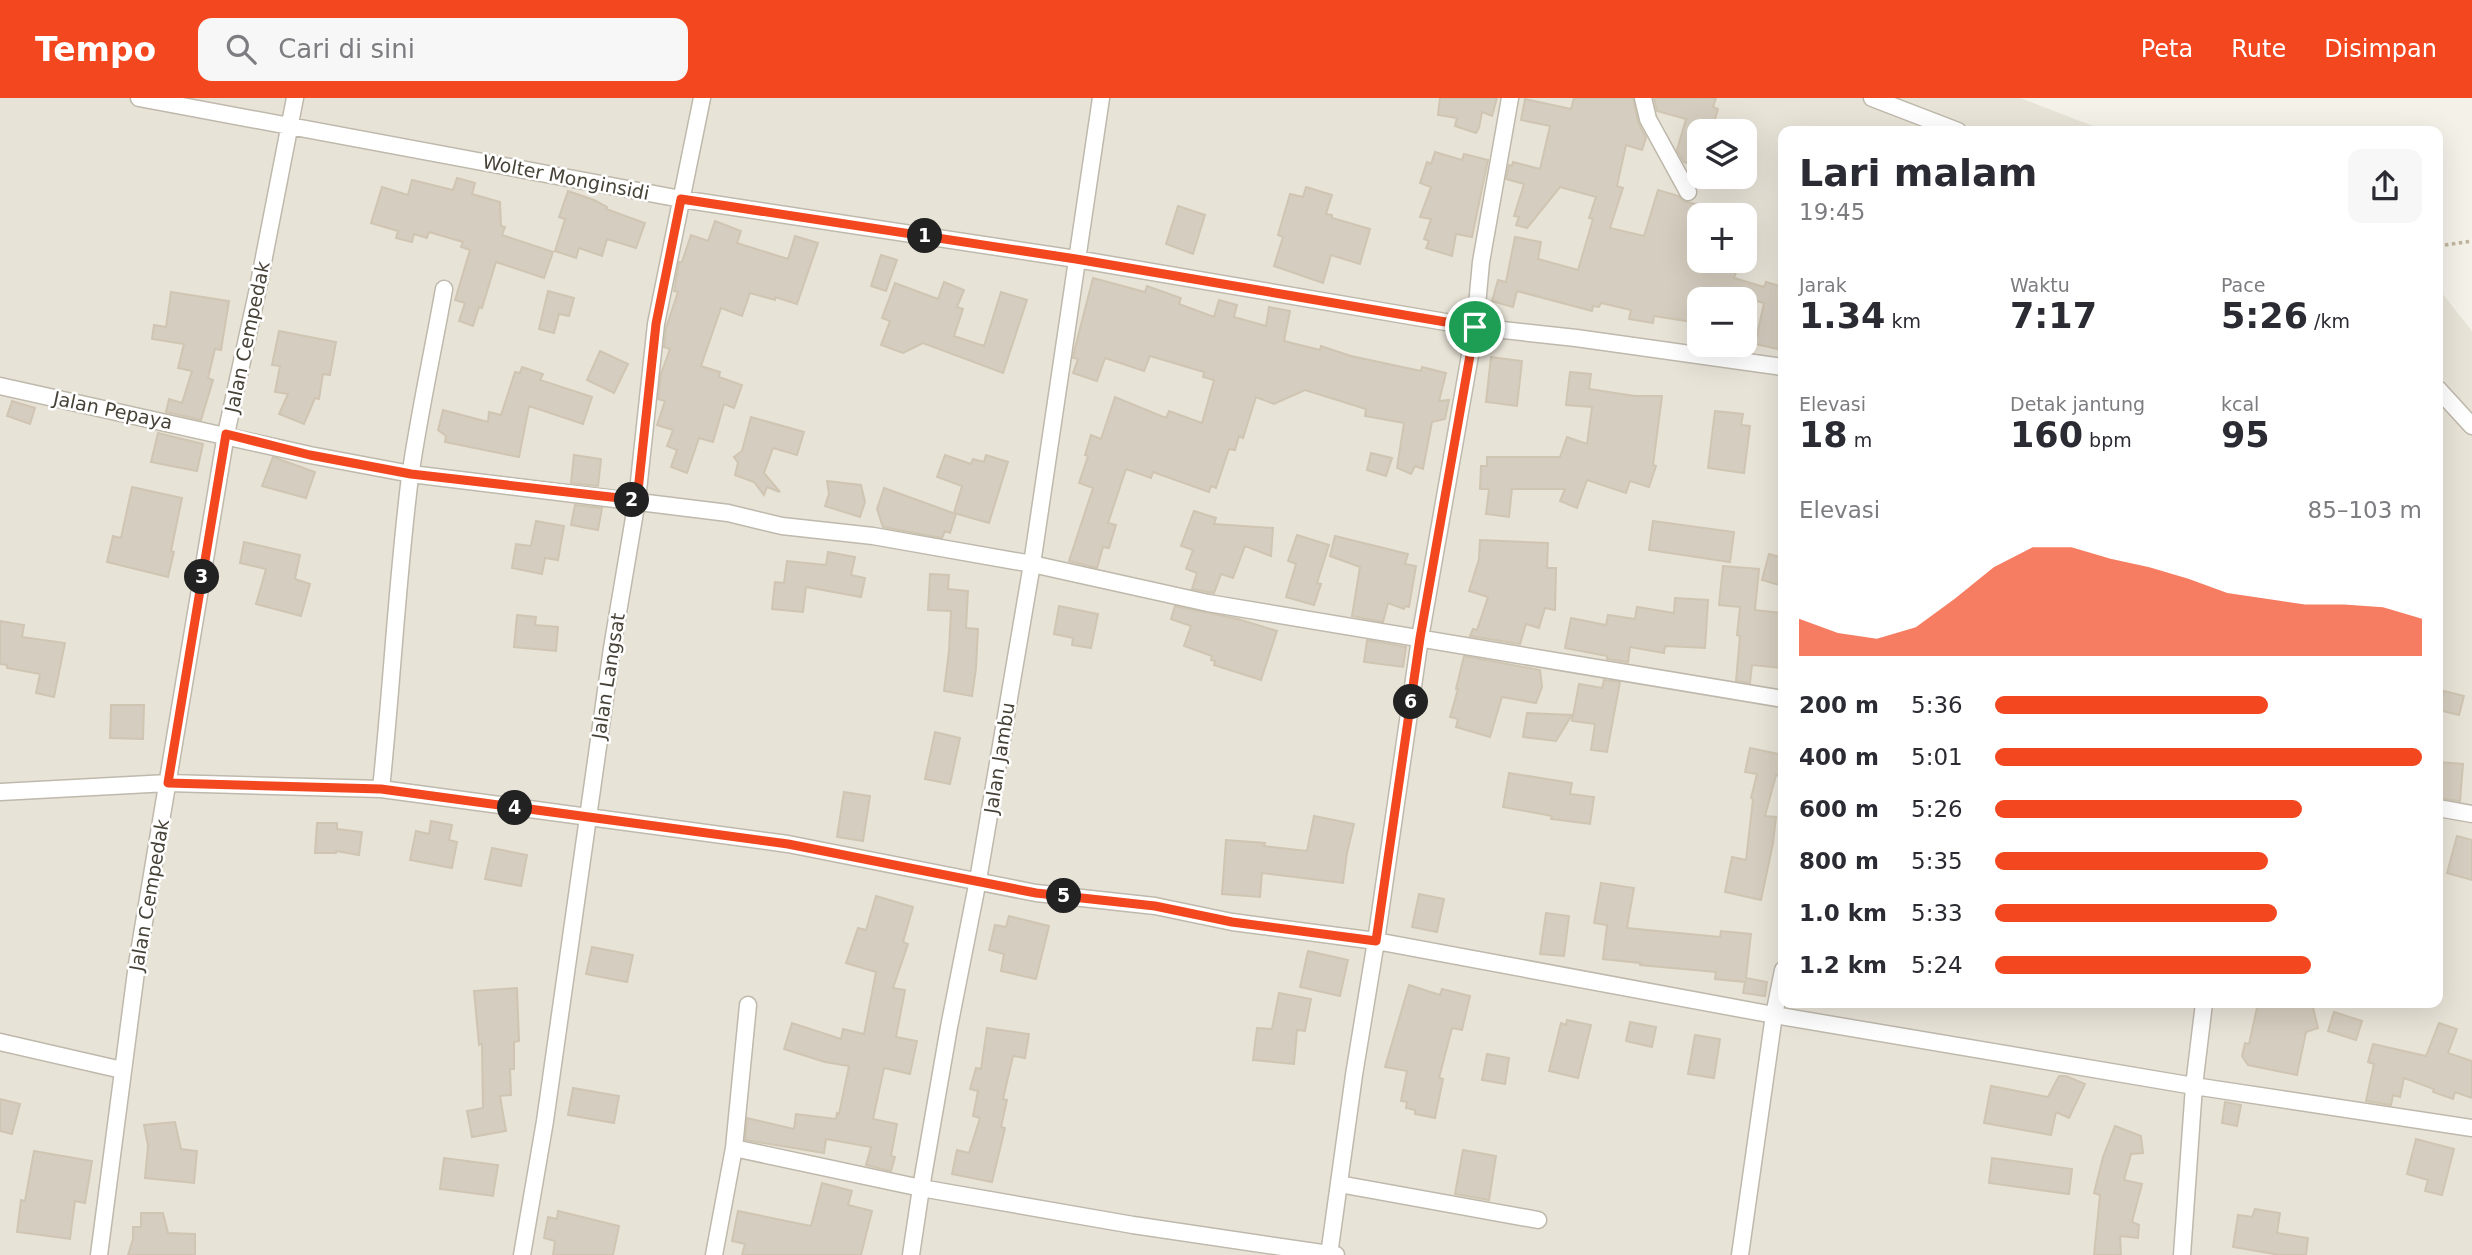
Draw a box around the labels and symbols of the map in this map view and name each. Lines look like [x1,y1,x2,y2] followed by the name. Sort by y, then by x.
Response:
[481,150,651,204] street label: Wolter Monginsidi
[908,218,942,254] pin: 1
[220,259,274,416] street label: Jalan Cempedak
[1445,297,1505,357] pin
[50,386,175,433] street label: Jalan Pepaya
[614,482,650,518] pin: 2
[184,560,220,594] pin: 3
[587,611,629,742] street label: Jalan Langsat
[1394,684,1428,720] pin: 6
[979,701,1019,816] street label: Jalan Jambu
[498,790,532,826] pin: 4
[125,817,173,974] street label: Jalan Cempedak
[1046,878,1082,914] pin: 5

